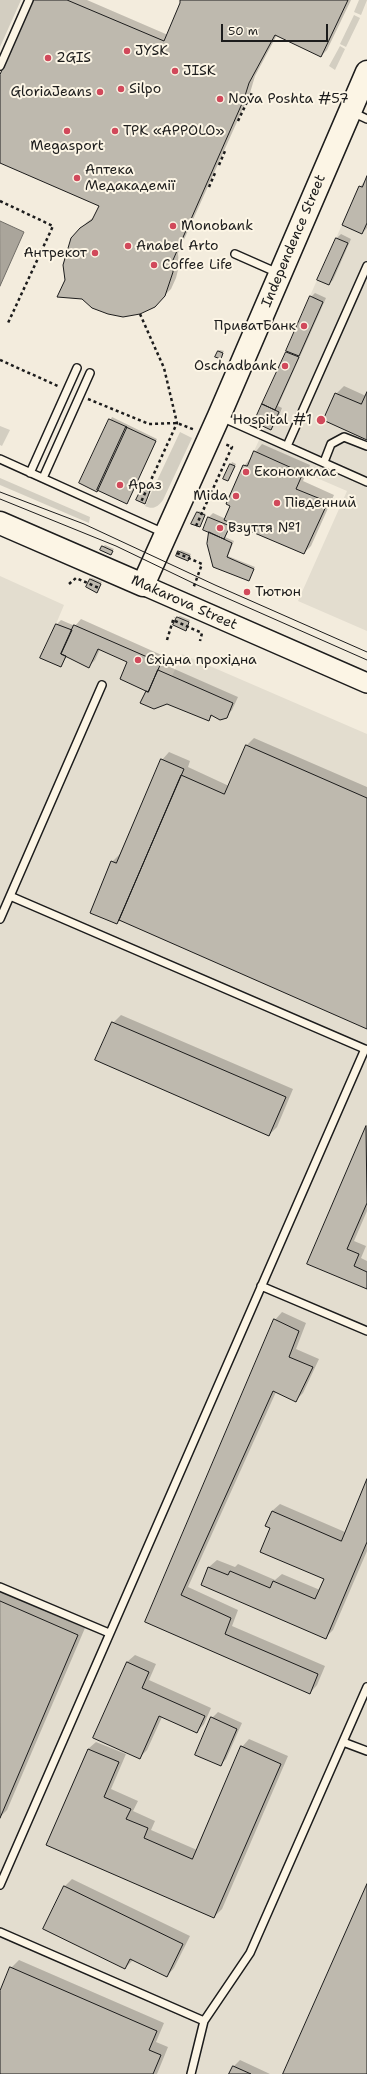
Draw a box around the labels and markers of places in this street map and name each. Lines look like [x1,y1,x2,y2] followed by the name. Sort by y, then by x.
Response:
[135,43,168,59] place label: JYSK
[122,46,132,56] marker: JYSK
[56,50,91,66] place label: 2GIS
[43,53,53,63] marker: 2GIS
[183,63,216,79] place label: JISK
[170,66,180,76] marker: JISK
[129,81,161,97] place label: Silpo
[11,84,92,100] place label: GloriaJeans
[116,84,126,94] marker: Silpo
[95,87,105,97] marker: GloriaJeans
[228,91,349,107] place label: Nova Poshta #57
[215,94,225,104] marker: Nova Poshta #57
[123,123,224,139] place label: ТРК «APPOLO»
[62,126,72,136] marker: Megasport
[110,126,120,136] marker: ТРК «APPOLO»
[30,138,104,154] place label: Megasport
[85,162,175,194] place label: Аптека Медакадемії
[72,173,82,183] marker: Аптека Медакадемії
[181,218,253,234] place label: Monobank
[168,221,178,231] marker: Monobank
[136,238,219,254] place label: Anabel Arto
[123,241,133,251] marker: Anabel Arto
[23,245,87,261] place label: Антрекот
[90,248,100,258] marker: Антрекот
[162,257,233,273] place label: Coffee Life
[149,260,159,270] marker: Coffee Life
[214,318,296,334] place label: ПриватБанк
[299,321,309,331] marker: ПриватБанк
[194,358,277,374] place label: Oschadbank
[280,361,290,371] marker: Oschadbank
[233,412,312,428] place label: Hospital #1
[315,414,327,426] marker: Hospital #1
[254,464,337,480] place label: Економклас
[241,467,251,477] marker: Економклас
[128,477,162,493] place label: Араз
[115,480,125,490] marker: Араз
[193,488,228,504] place label: Mida
[231,491,241,501] marker: Mida
[285,495,356,511] place label: Південний
[272,498,282,508] marker: Південний
[228,520,300,536] place label: Взуття №1
[215,523,225,533] marker: Взуття №1
[255,584,301,600] place label: Тютюн
[242,587,252,597] marker: Тютюн
[146,652,257,668] place label: Східна прохідна
[133,655,143,665] marker: Східна прохідна

